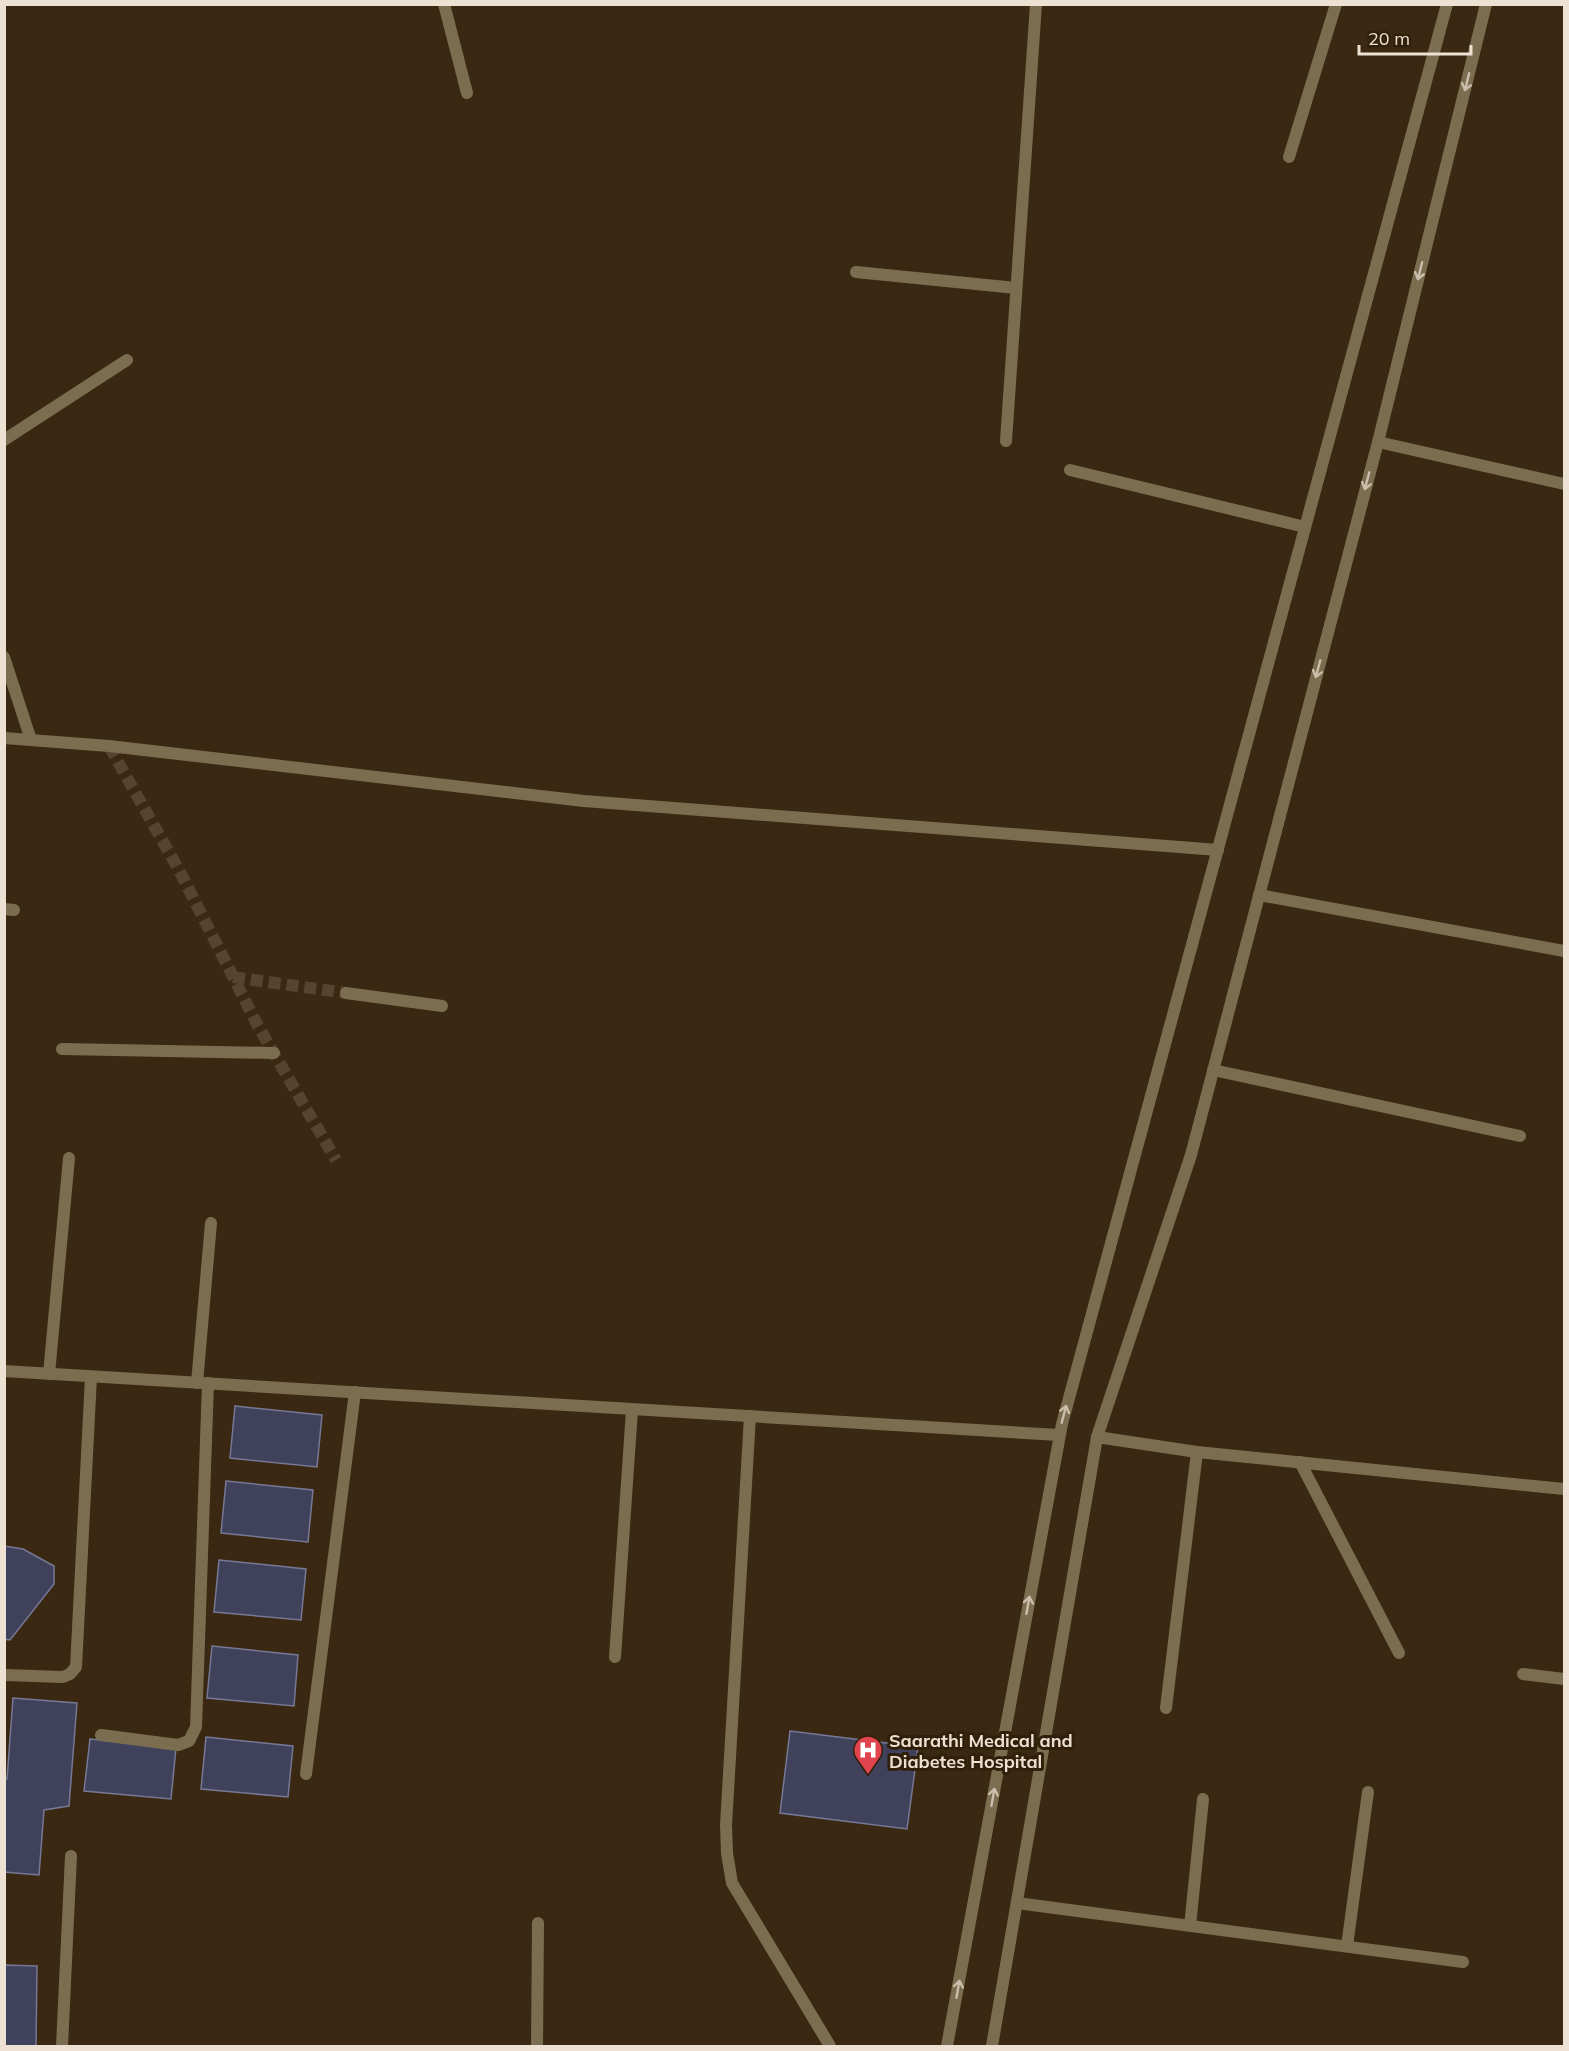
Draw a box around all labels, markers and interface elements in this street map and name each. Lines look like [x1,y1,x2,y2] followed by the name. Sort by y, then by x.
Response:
[1359,18,1472,56] scale bar
[1368,27,1410,50] text: 20 m
[1460,72,1472,91] one-way arrow
[1413,261,1425,280] one-way arrow
[1361,471,1372,490] one-way arrow
[1311,659,1323,678] one-way arrow
[1059,1405,1071,1424] one-way arrow
[1023,1596,1034,1616] one-way arrow
[889,1729,1073,1773] place label: Saarathi Medical and Diabetes Hospital
[852,1734,884,1776] hospital icon: Saarathi Medical and Diabetes Hospital
[988,1788,999,1807] one-way arrow
[953,1980,964,1999] one-way arrow

